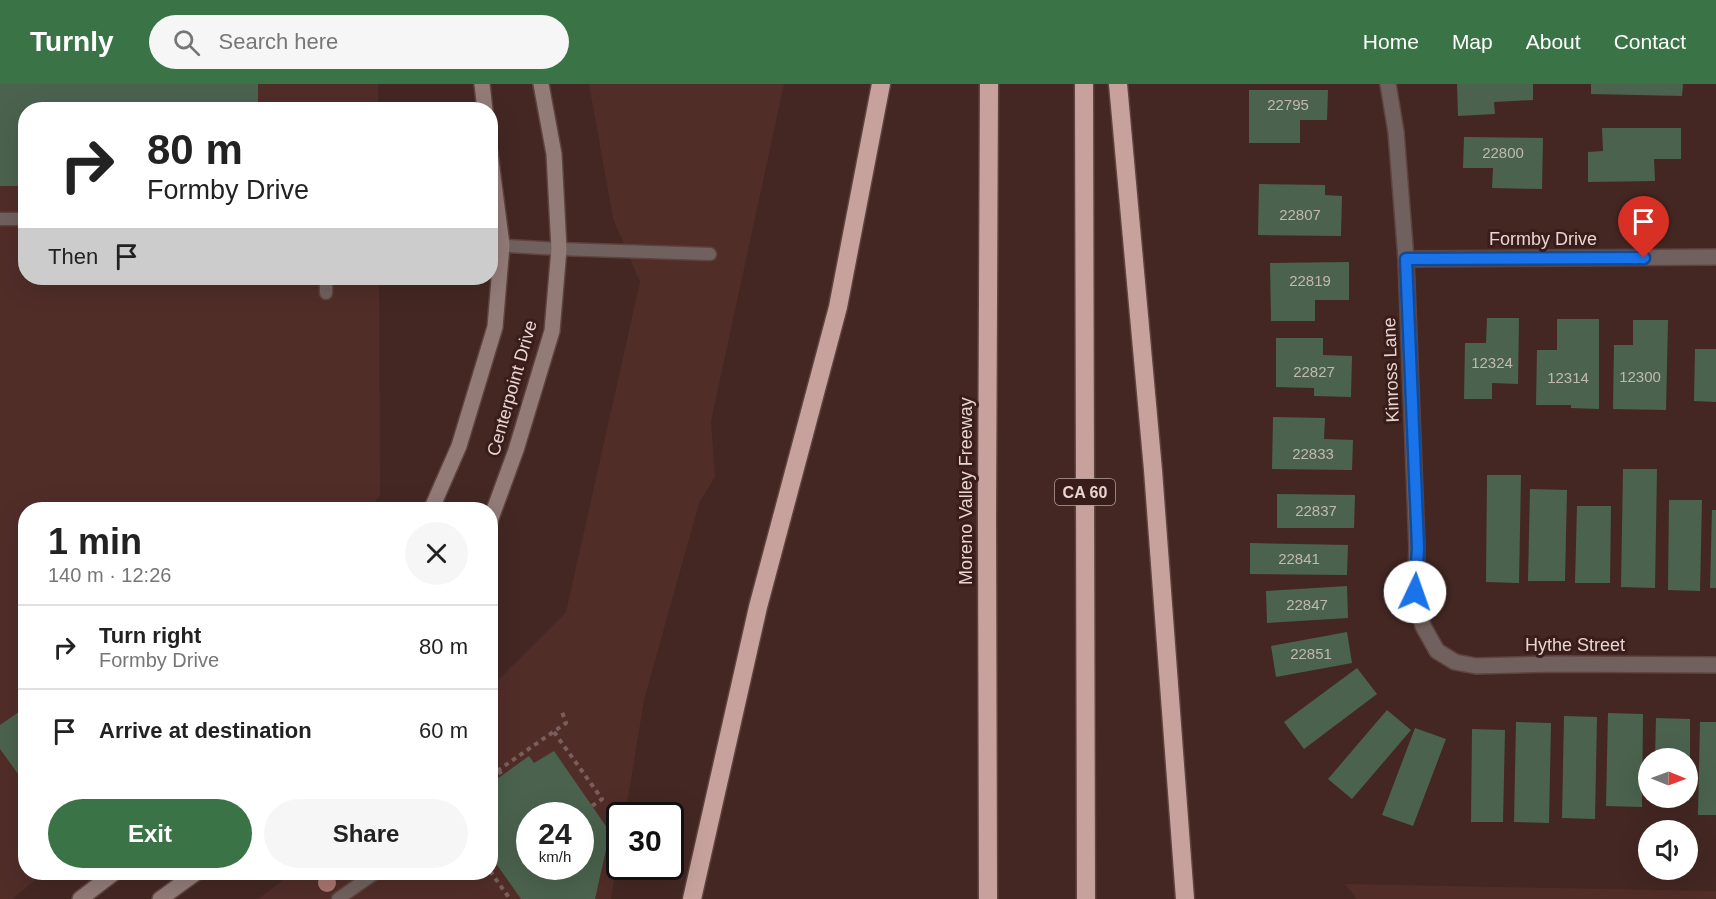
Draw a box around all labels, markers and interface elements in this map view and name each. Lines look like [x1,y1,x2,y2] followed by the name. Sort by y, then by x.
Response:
[149,15,569,69] search box
[30,26,113,57] text: Turnly
[170,26,203,59] icon: search
[218,29,338,54] text: Search here
[1363,30,1419,53] text: Home
[1452,30,1493,53] text: Map
[1526,30,1581,53] text: About
[1614,30,1686,53] text: Contact
[1267,96,1309,113] house number: 22795
[48,126,126,204] icon: right
[147,126,243,173] text: 80 m
[1482,144,1524,161] house number: 22800
[147,175,309,205] text: Formby Drive
[1618,196,1669,258] pin
[1627,205,1660,238] icon: arrive
[1279,206,1321,223] house number: 22807
[1489,229,1597,249] street label: Formby Drive
[110,240,143,273] icon: arrive
[48,244,98,269] text: Then
[1289,272,1331,289] house number: 22819
[1379,317,1403,423] street label: Kinross Lane
[483,318,541,458] street label: Centerpoint Drive
[1471,354,1513,371] house number: 12324
[1293,363,1335,380] house number: 22827
[1619,368,1661,385] house number: 12300
[1547,369,1589,386] house number: 12314
[956,397,976,585] street label: Moreno Valley Freeway
[1292,445,1334,462] house number: 22833
[1055,479,1115,505] road number: CA 60
[1295,502,1337,519] house number: 22837
[48,521,142,562] text: 1 min
[405,522,468,585] button: close
[1278,550,1320,567] house number: 22841
[1383,560,1447,624] position arrow
[48,564,171,586] text: 140 m · 12:26
[1286,596,1328,613] house number: 22847
[99,623,201,648] text: Turn right
[48,631,81,664] icon: right
[419,634,468,659] text: 80 m
[1525,635,1625,655] street label: Hythe Street
[1290,645,1332,662] house number: 22851
[99,649,219,671] text: Formby Drive
[48,715,81,748] icon: arrive
[99,718,312,743] text: Arrive at destination
[419,718,468,743] text: 60 m
[1638,748,1698,808] north arrow
[1638,748,1698,880] map controls
[48,799,252,868] button: Exit
[264,799,468,868] button: Share
[606,802,684,880] speed limit sign: 30
[538,817,572,850] text: 24
[1638,820,1698,880] button: sound
[539,848,571,865] text: km/h

